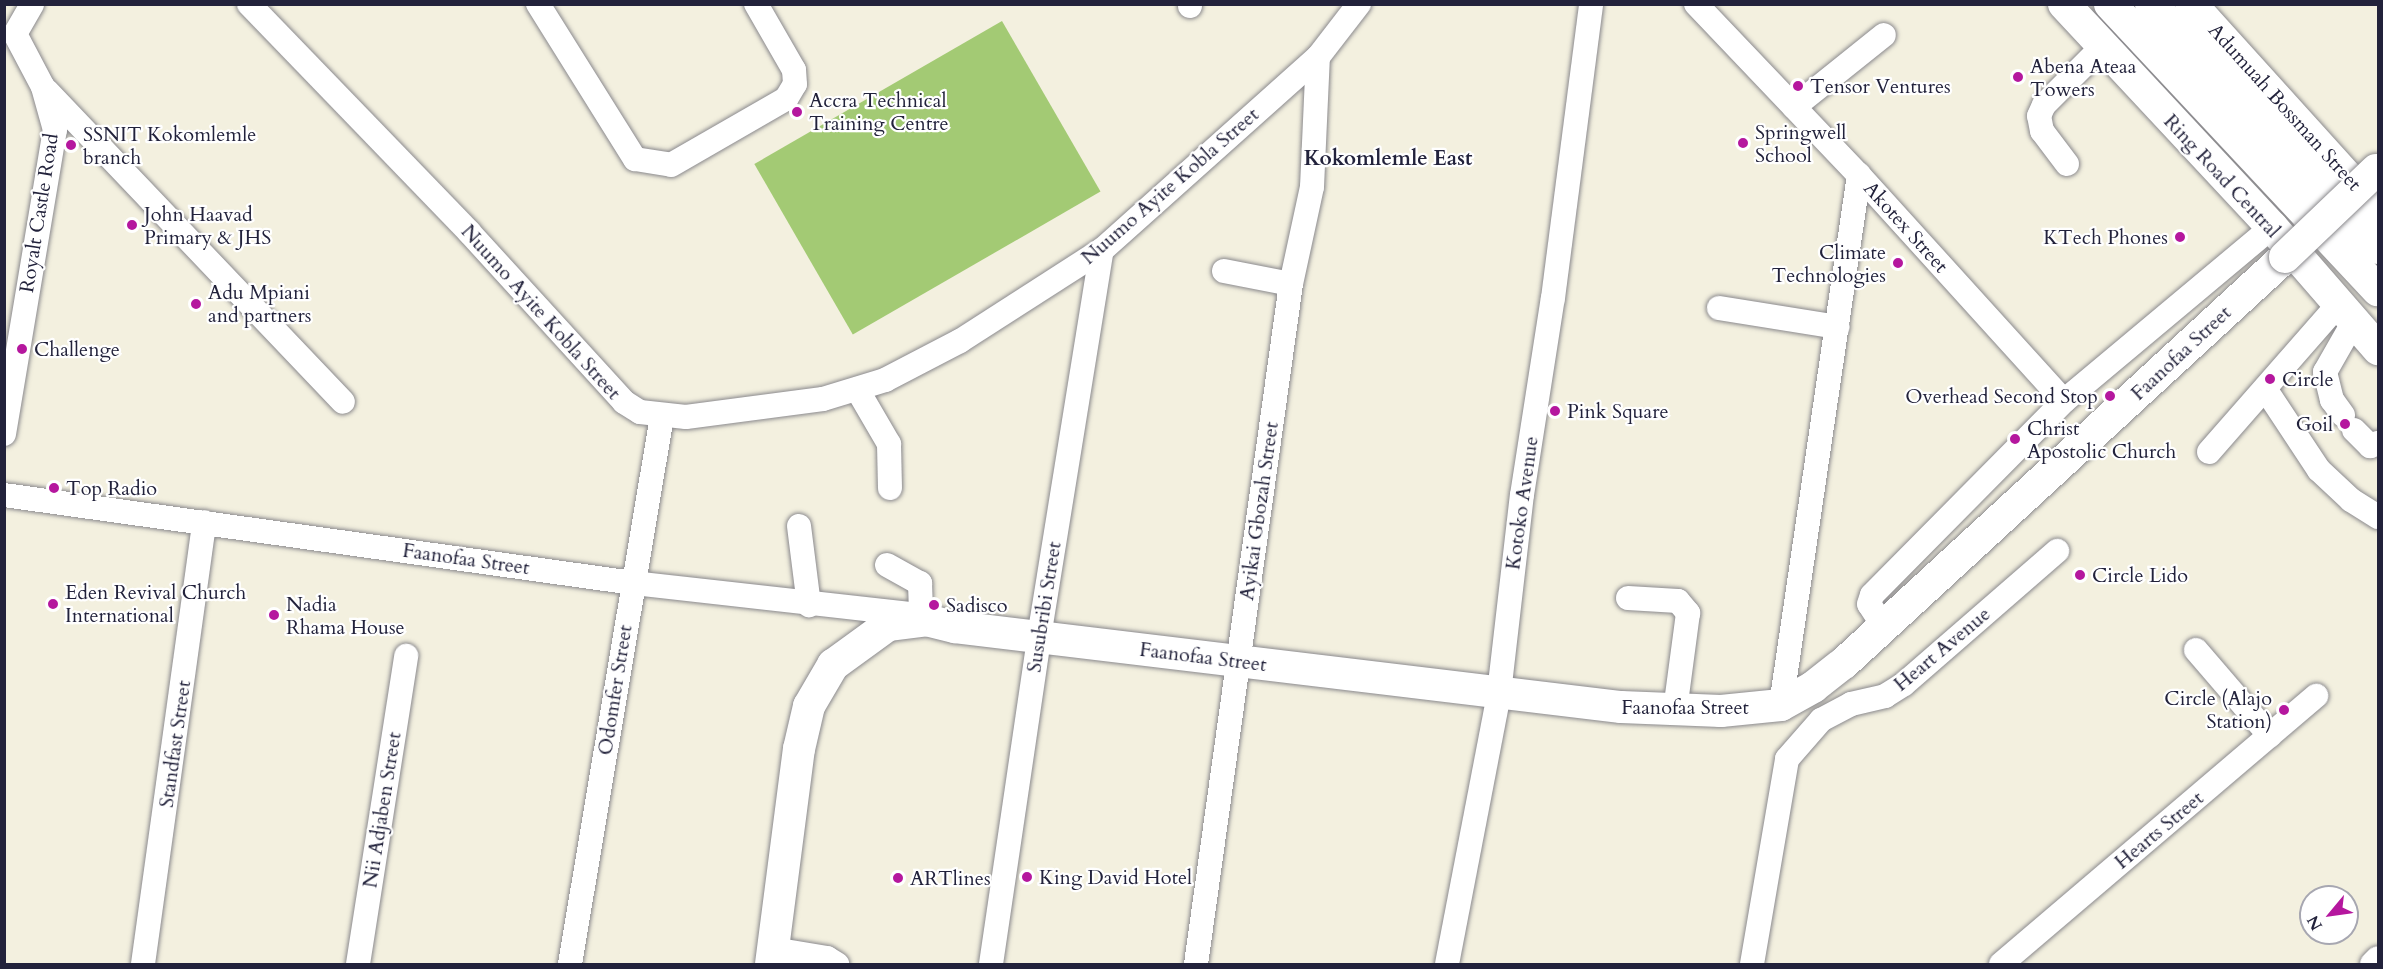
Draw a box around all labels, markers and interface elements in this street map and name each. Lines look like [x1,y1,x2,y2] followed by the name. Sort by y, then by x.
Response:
[2204,18,2366,196] street label: Adumuah Bossman Street
[2030,54,2136,101] place label: Abena Ateaa Towers
[2011,70,2025,84] marker: Abena Ateaa Towers
[1810,74,1951,98] place label: Tensor Ventures
[1791,79,1805,93] marker: Tensor Ventures
[809,88,949,135] place label: Accra Technical Training Centre
[1076,102,1264,270] street label: Nuumo Ayite Kobla Street
[790,105,804,119] marker: Accra Technical Training Centre
[2159,109,2285,243] street label: Ring Road Central
[1755,120,1846,167] place label: Springwell School
[83,122,256,169] place label: SSNIT Kokomlemle branch
[15,132,63,294] street label: Royalt Castle Road
[1736,136,1750,150] marker: Springwell School
[64,138,78,152] marker: SSNIT Kokomlemle branch
[1304,146,1472,172] district label: Kokomlemle East
[1859,176,1953,278] street label: Akotex Street
[144,202,271,249] place label: John Haavad Primary & JHS
[125,218,139,232] marker: John Haavad Primary & JHS
[456,220,626,404] street label: Nuumo Ayite Kobla Street
[2043,225,2168,249] place label: KTech Phones
[2173,230,2187,244] marker: KTech Phones
[1771,240,1886,287] place label: Climate Technologies
[1891,256,1905,270] marker: Climate Technologies
[208,280,311,327] place label: Adu Mpiani and partners
[189,297,203,311] marker: Adu Mpiani and partners
[2126,301,2236,405] street label: Faanofaa Street
[34,337,120,361] place label: Challenge
[15,342,29,356] marker: Challenge
[2282,367,2334,391] place label: Circle
[2263,372,2277,386] marker: Circle
[1905,384,2098,408] place label: Overhead Second Stop
[2103,389,2117,403] marker: Overhead Second Stop
[1567,399,1669,423] place label: Pink Square
[1548,404,1562,418] marker: Pink Square
[2296,412,2333,436] place label: Goil
[2027,416,2176,463] place label: Christ Apostolic Church
[2338,417,2352,431] marker: Goil
[1235,420,1283,602] street label: Ayikai Gbozah Street
[2008,432,2022,446] marker: Christ Apostolic Church
[1501,435,1543,571] street label: Kotoko Avenue
[66,476,157,500] place label: Top Radio
[47,481,61,495] marker: Top Radio
[401,538,531,580] street label: Faanofaa Street
[1022,540,1066,674] street label: Susubribi Street
[2092,563,2188,587] place label: Circle Lido
[2073,568,2087,582] marker: Circle Lido
[65,580,246,627] place label: Eden Revival Church International
[286,592,405,639] place label: Nadia Rhama House
[946,593,1008,617] place label: Sadisco
[46,597,60,611] marker: Eden Revival Church International
[927,598,941,612] marker: Sadisco
[1889,602,1995,696] street label: Heart Avenue
[267,608,281,622] marker: Nadia Rhama House
[593,623,637,757] street label: Odomfer Street
[1138,637,1268,677] street label: Faanofaa Street
[154,679,196,809] street label: Standfast Street
[2164,686,2272,733] place label: Circle (Alajo Station)
[1621,695,1749,719] street label: Faanofaa Street
[2277,703,2291,717] marker: Circle (Alajo Station)
[358,730,406,890] street label: Nii Adjaben Street
[2110,786,2208,874] street label: Hearts Street
[1039,865,1192,889] place label: King David Hotel
[910,866,991,890] place label: ARTlines
[1020,870,1034,884] marker: King David Hotel
[891,871,905,885] marker: ARTlines
[2299,885,2359,945] north arrow
[2302,911,2328,934] text: N

